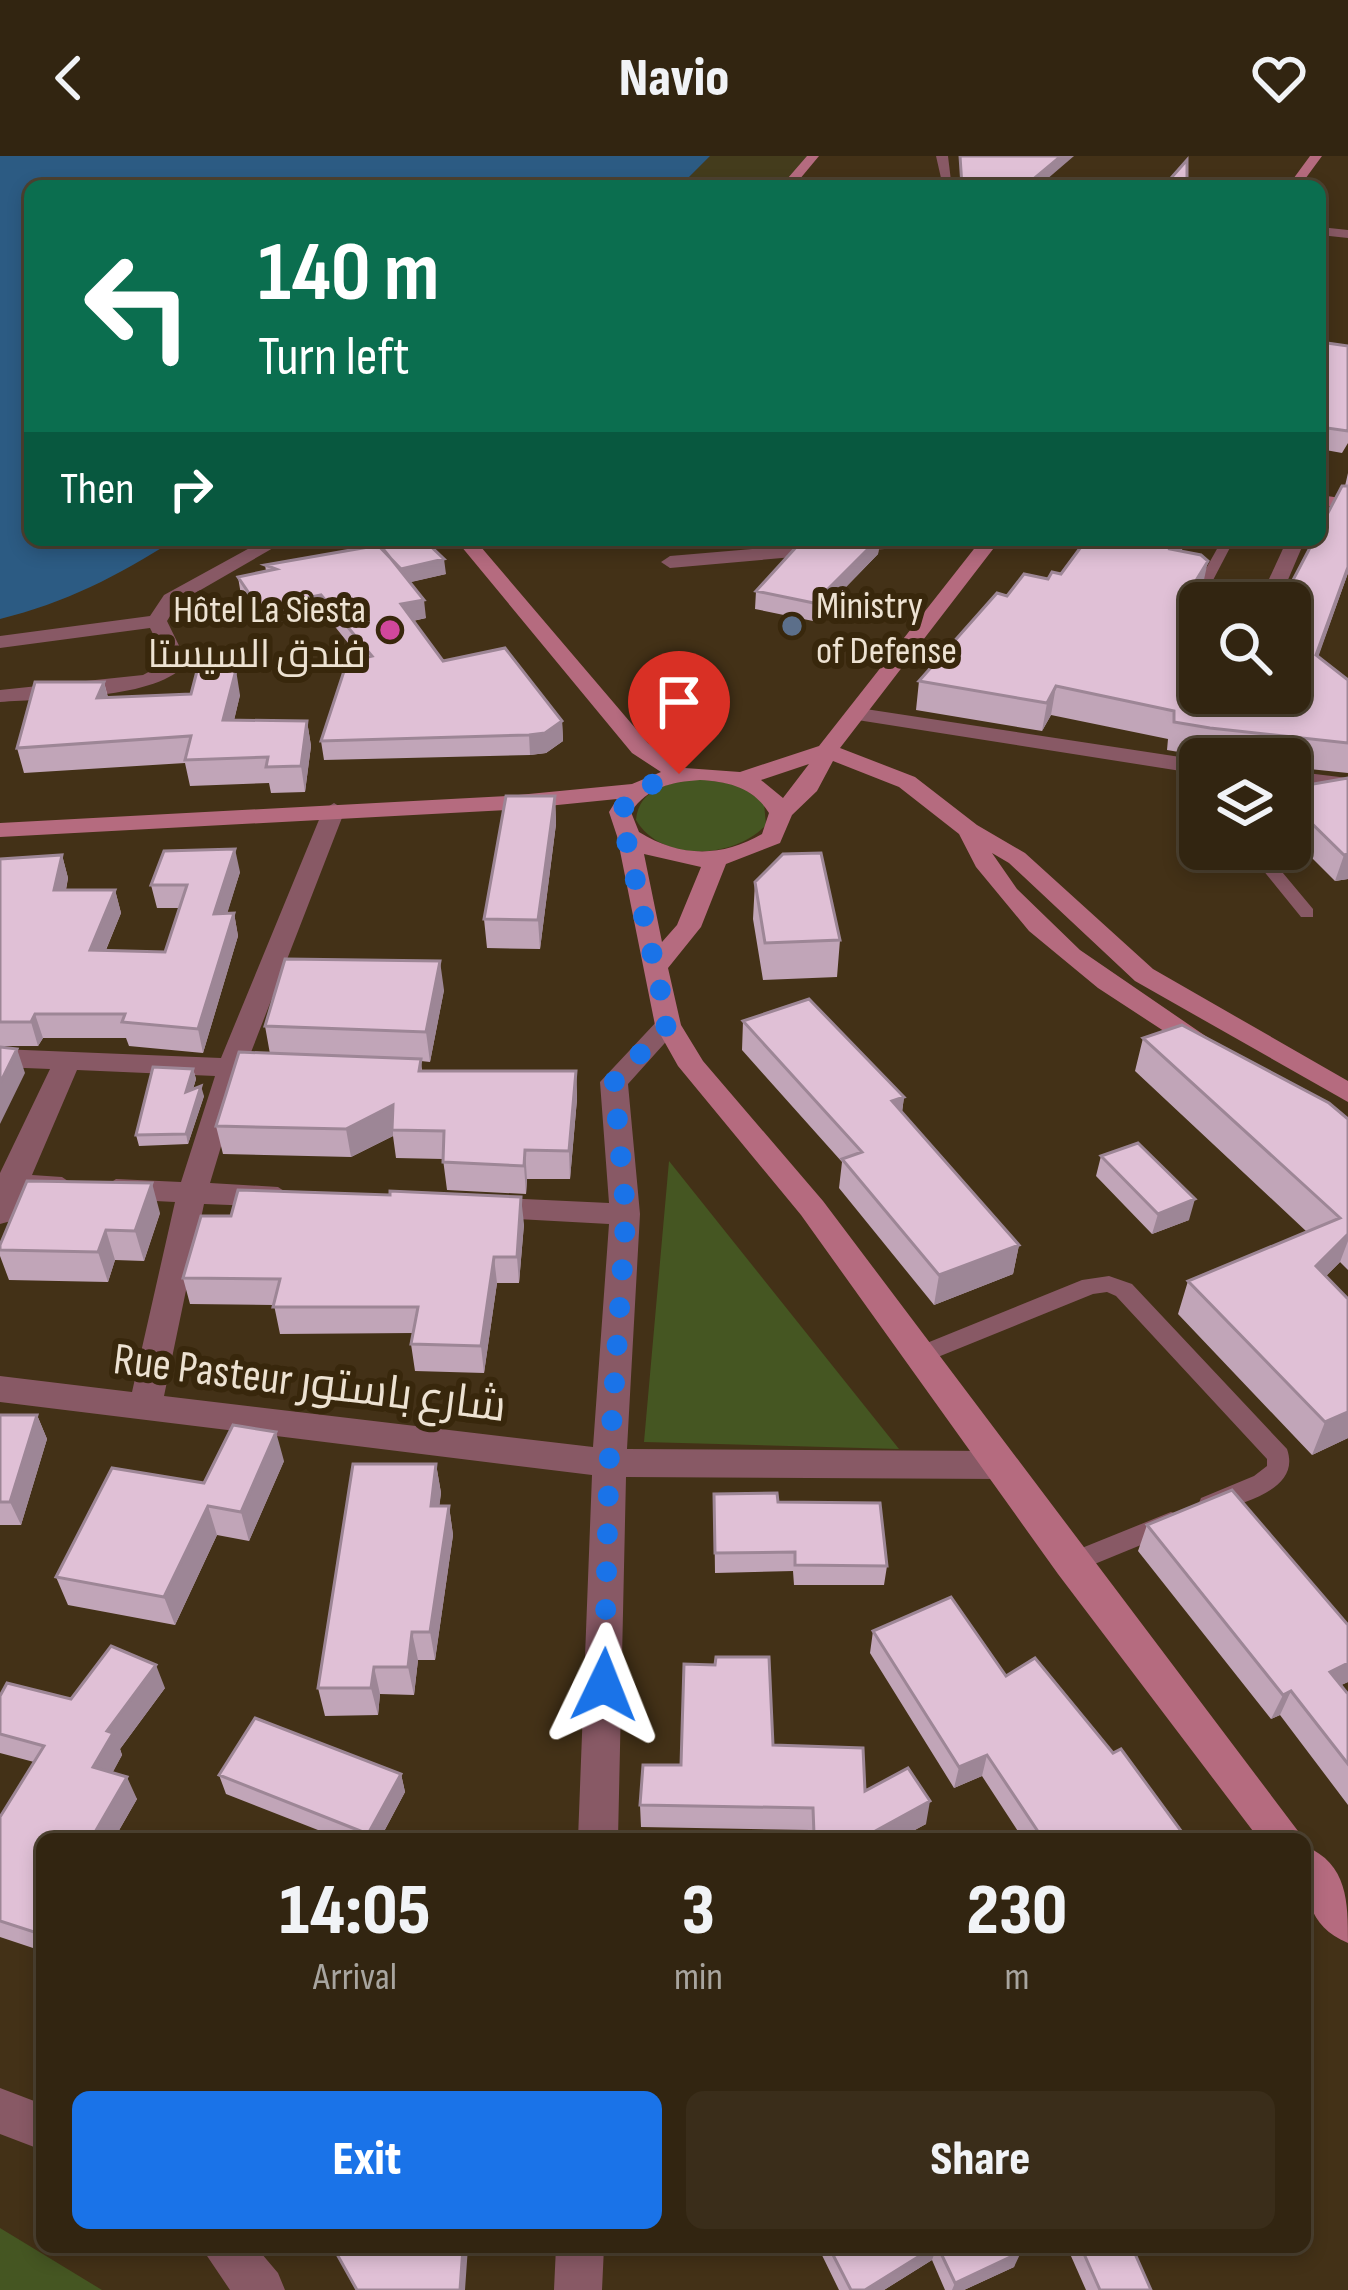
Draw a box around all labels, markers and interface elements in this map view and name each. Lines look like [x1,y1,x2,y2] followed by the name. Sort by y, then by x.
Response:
[36,45,102,111] icon: back
[1246,45,1312,111] icon: heart
[619,46,729,111] text: Navio
[258,223,439,324] text: 140 m
[60,228,216,384] icon: left
[258,325,410,390] text: Turn left
[158,456,224,522] icon: right
[60,462,134,517] text: Then
[1179,582,1311,870] map controls
[1179,582,1311,714] button: search
[816,583,957,675] place label: Ministry of Defense
[147,587,366,679] place label: Hôtel La Siesta فندق السيستا
[779,613,805,639] marker: Ministry of Defense
[377,617,403,643] marker: Hôtel La Siesta فندق السيستا
[628,651,730,774] pin
[646,669,712,735] icon: arrive
[1179,738,1311,870] button: layers
[110,1332,509,1436] street label: Rue Pasteur شارع باستور
[541,1622,667,1748] position arrow
[280,1868,430,1955] text: 14:05
[682,1868,715,1955] text: 3
[967,1868,1067,1955] text: 230
[313,1954,397,2001] text: Arrival
[674,1954,723,2001] text: min
[1004,1954,1029,2001] text: m
[72,2091,662,2229] button: Exit
[686,2091,1275,2229] button: Share

